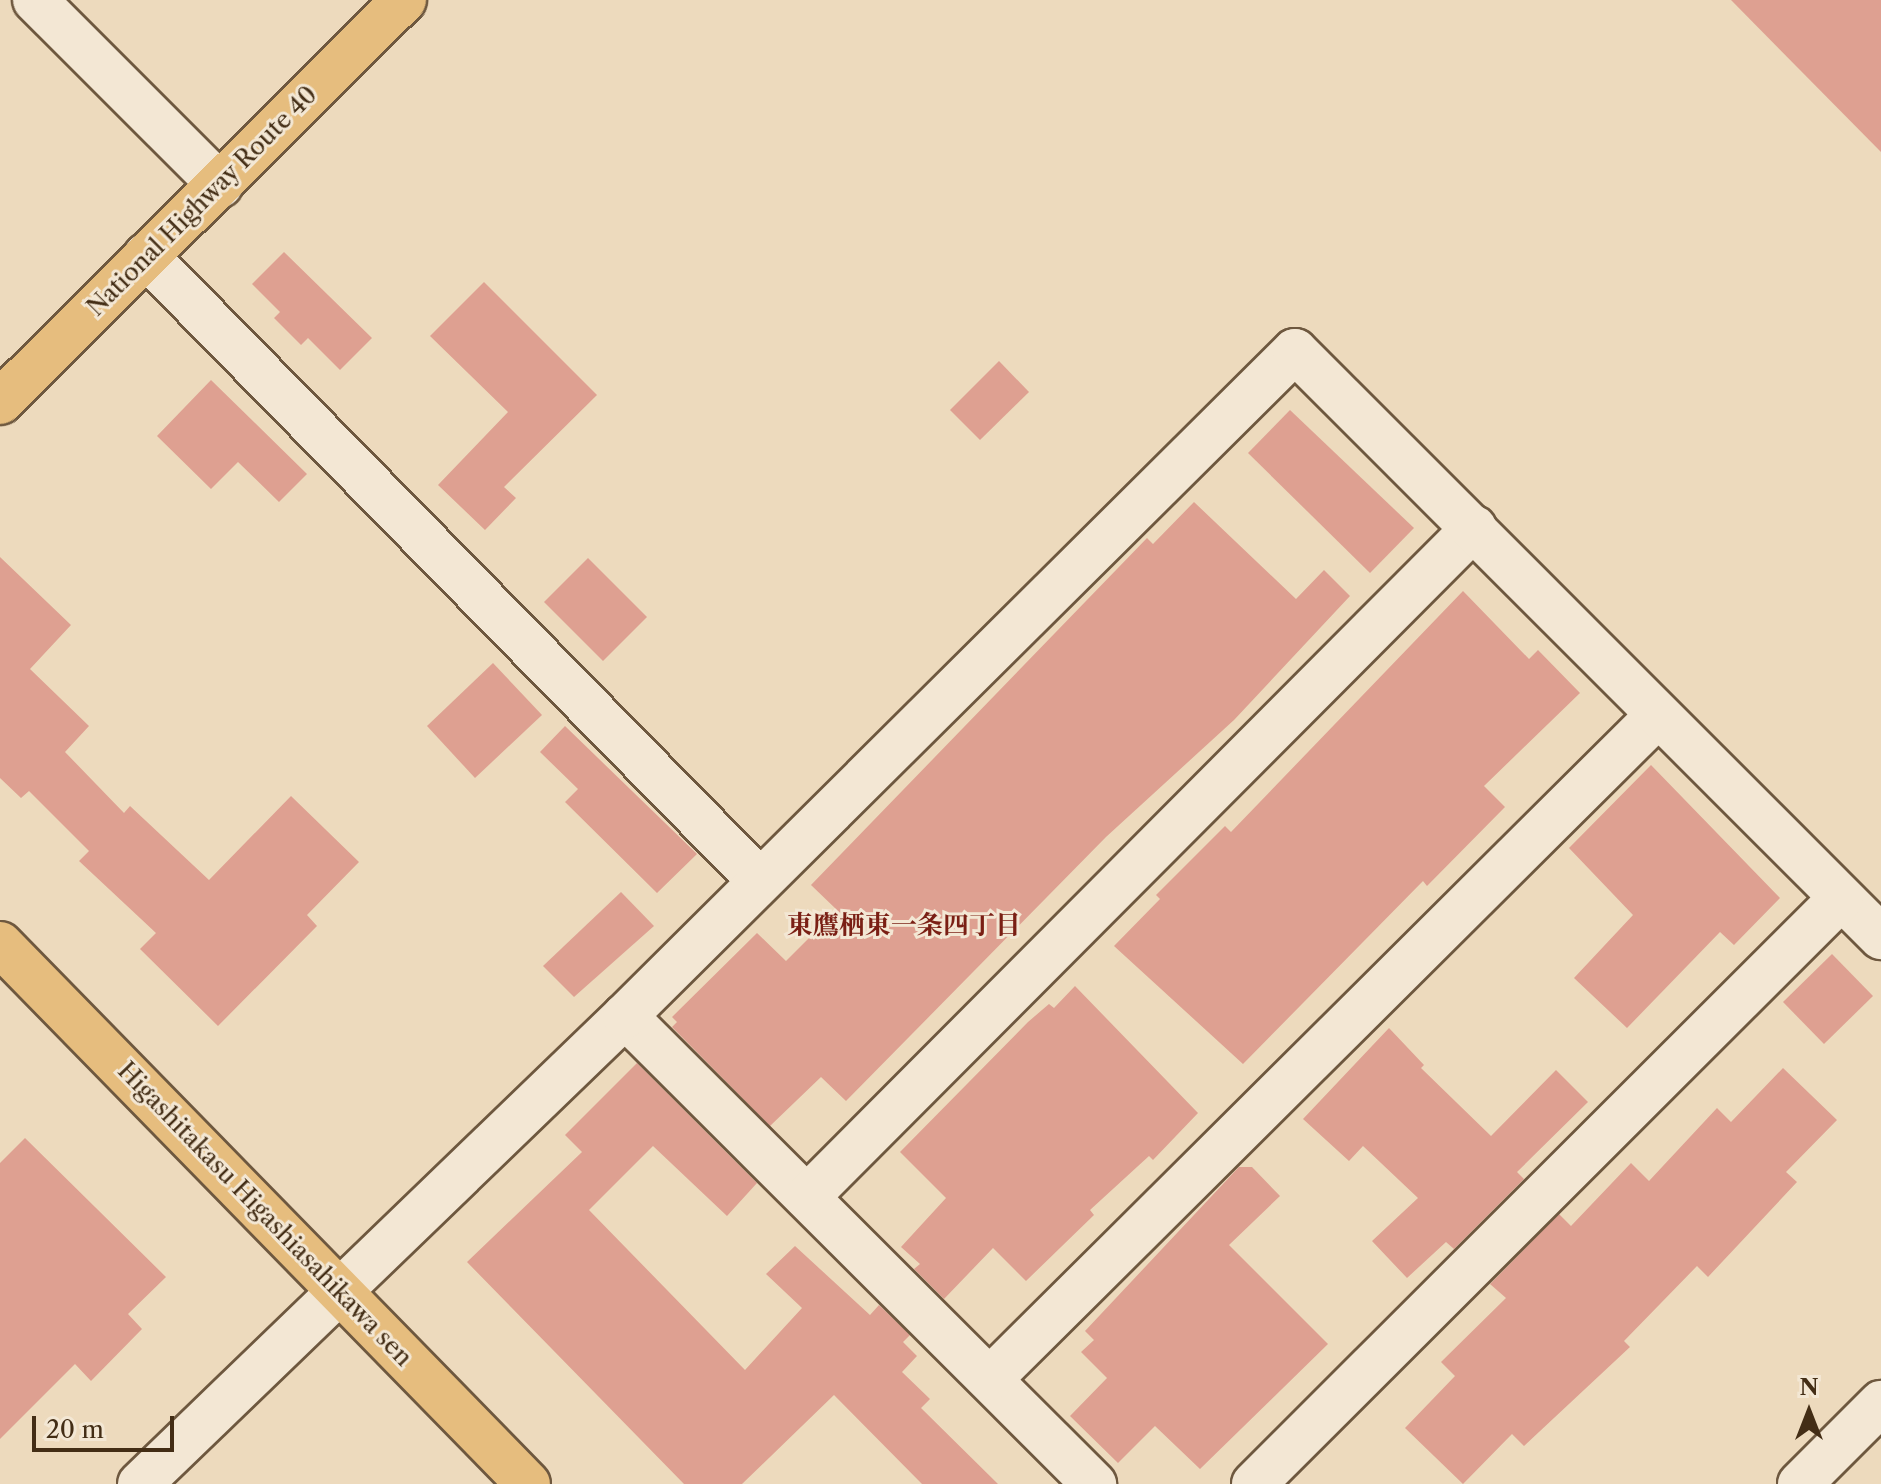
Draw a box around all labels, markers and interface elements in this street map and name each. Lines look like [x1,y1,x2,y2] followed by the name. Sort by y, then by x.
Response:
[81,80,323,322] street label: National Highway Route 40
[787,910,1021,942] district label: 東鷹栖東一条四丁目
[112,1056,418,1372] street label: Higashitakasu Higashiasahikawa sen
[1769,1372,1849,1452] north arrow
[1799,1374,1819,1401] text: N
[36,1400,178,1450] scale bar
[46,1415,104,1444] text: 20 m

